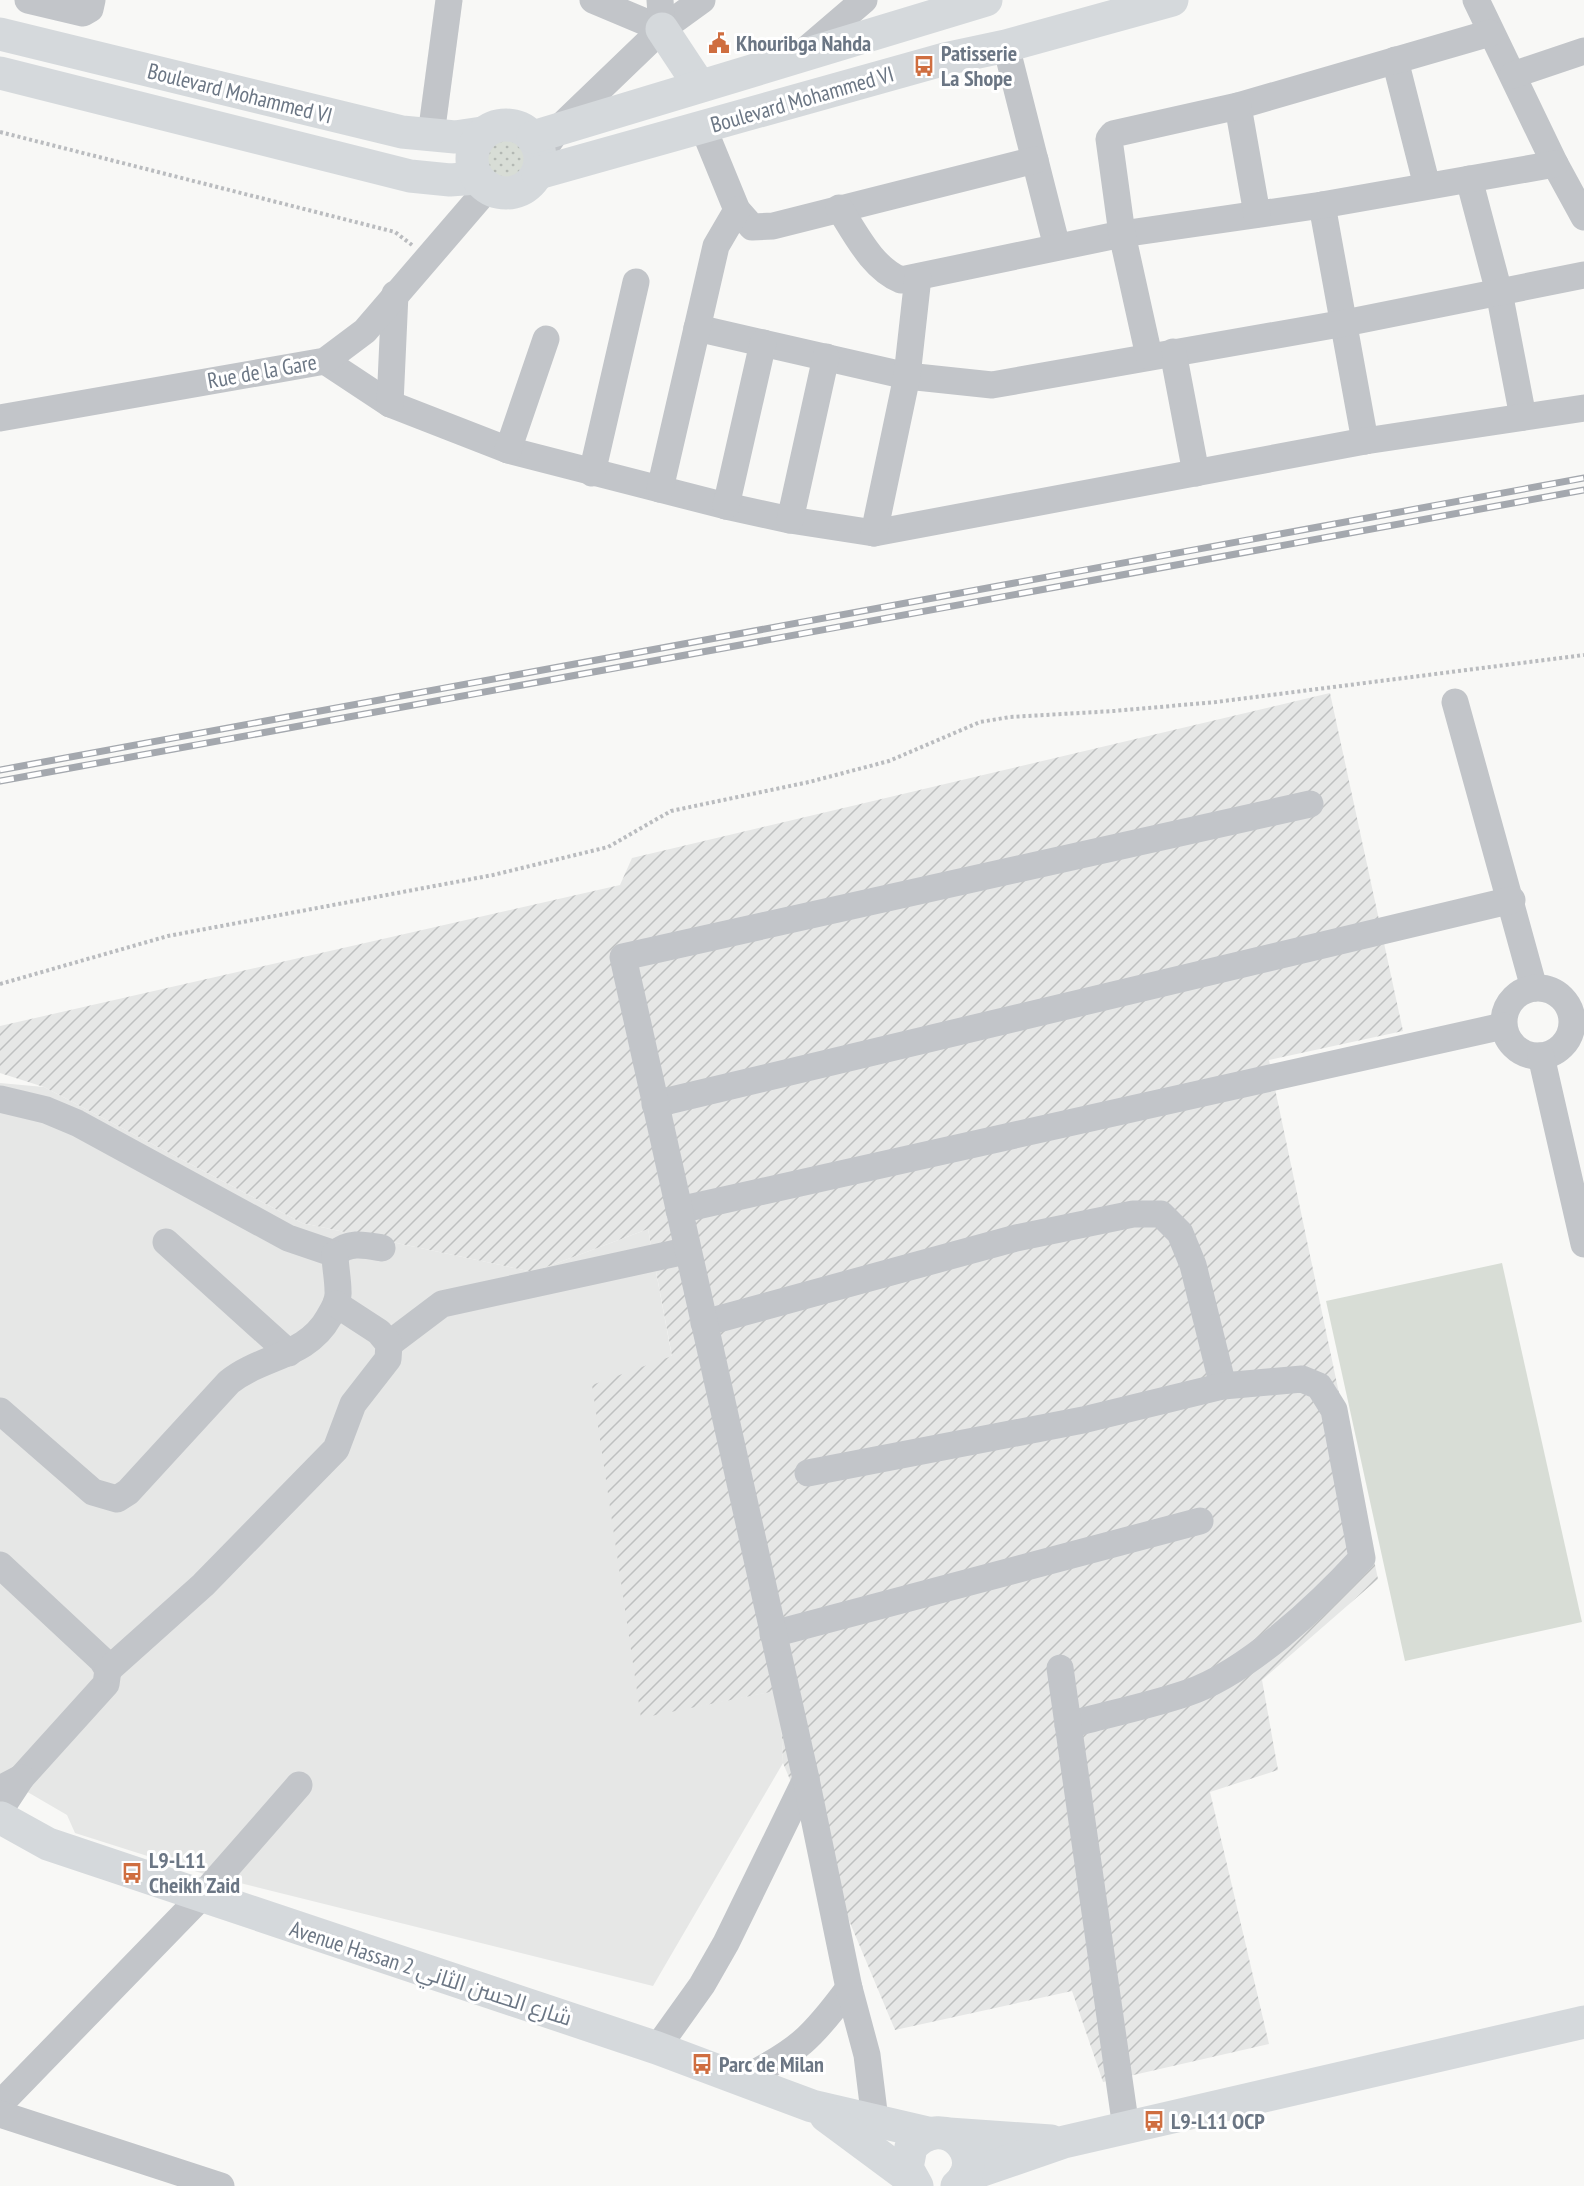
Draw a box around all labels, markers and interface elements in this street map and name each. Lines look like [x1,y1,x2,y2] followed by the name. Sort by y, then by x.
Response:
[736,29,871,57] place label: Khouribga Nahda
[707,31,731,55] public building icon: Khouribga Nahda
[941,39,1017,92] place label: Patisserie La Shope
[912,54,936,78] bus stop icon: Patisserie La Shope
[145,56,335,130] street label: Boulevard Mohammed VI
[707,59,897,139] street label: Boulevard Mohammed VI
[205,348,319,394] street label: Rue de la Gare
[149,1846,240,1899] place label: L9-L11 Cheikh Zaid
[120,1861,144,1885] bus stop icon: L9-L11 Cheikh Zaid
[286,1914,576,2035] street label: Avenue Hassan 2 شارع الحسن الثاني
[719,2050,824,2078] place label: Parc de Milan
[690,2052,714,2076] bus stop icon: Parc de Milan
[1171,2107,1265,2135] place label: L9-L11 OCP
[1142,2109,1166,2133] bus stop icon: L9-L11 OCP

